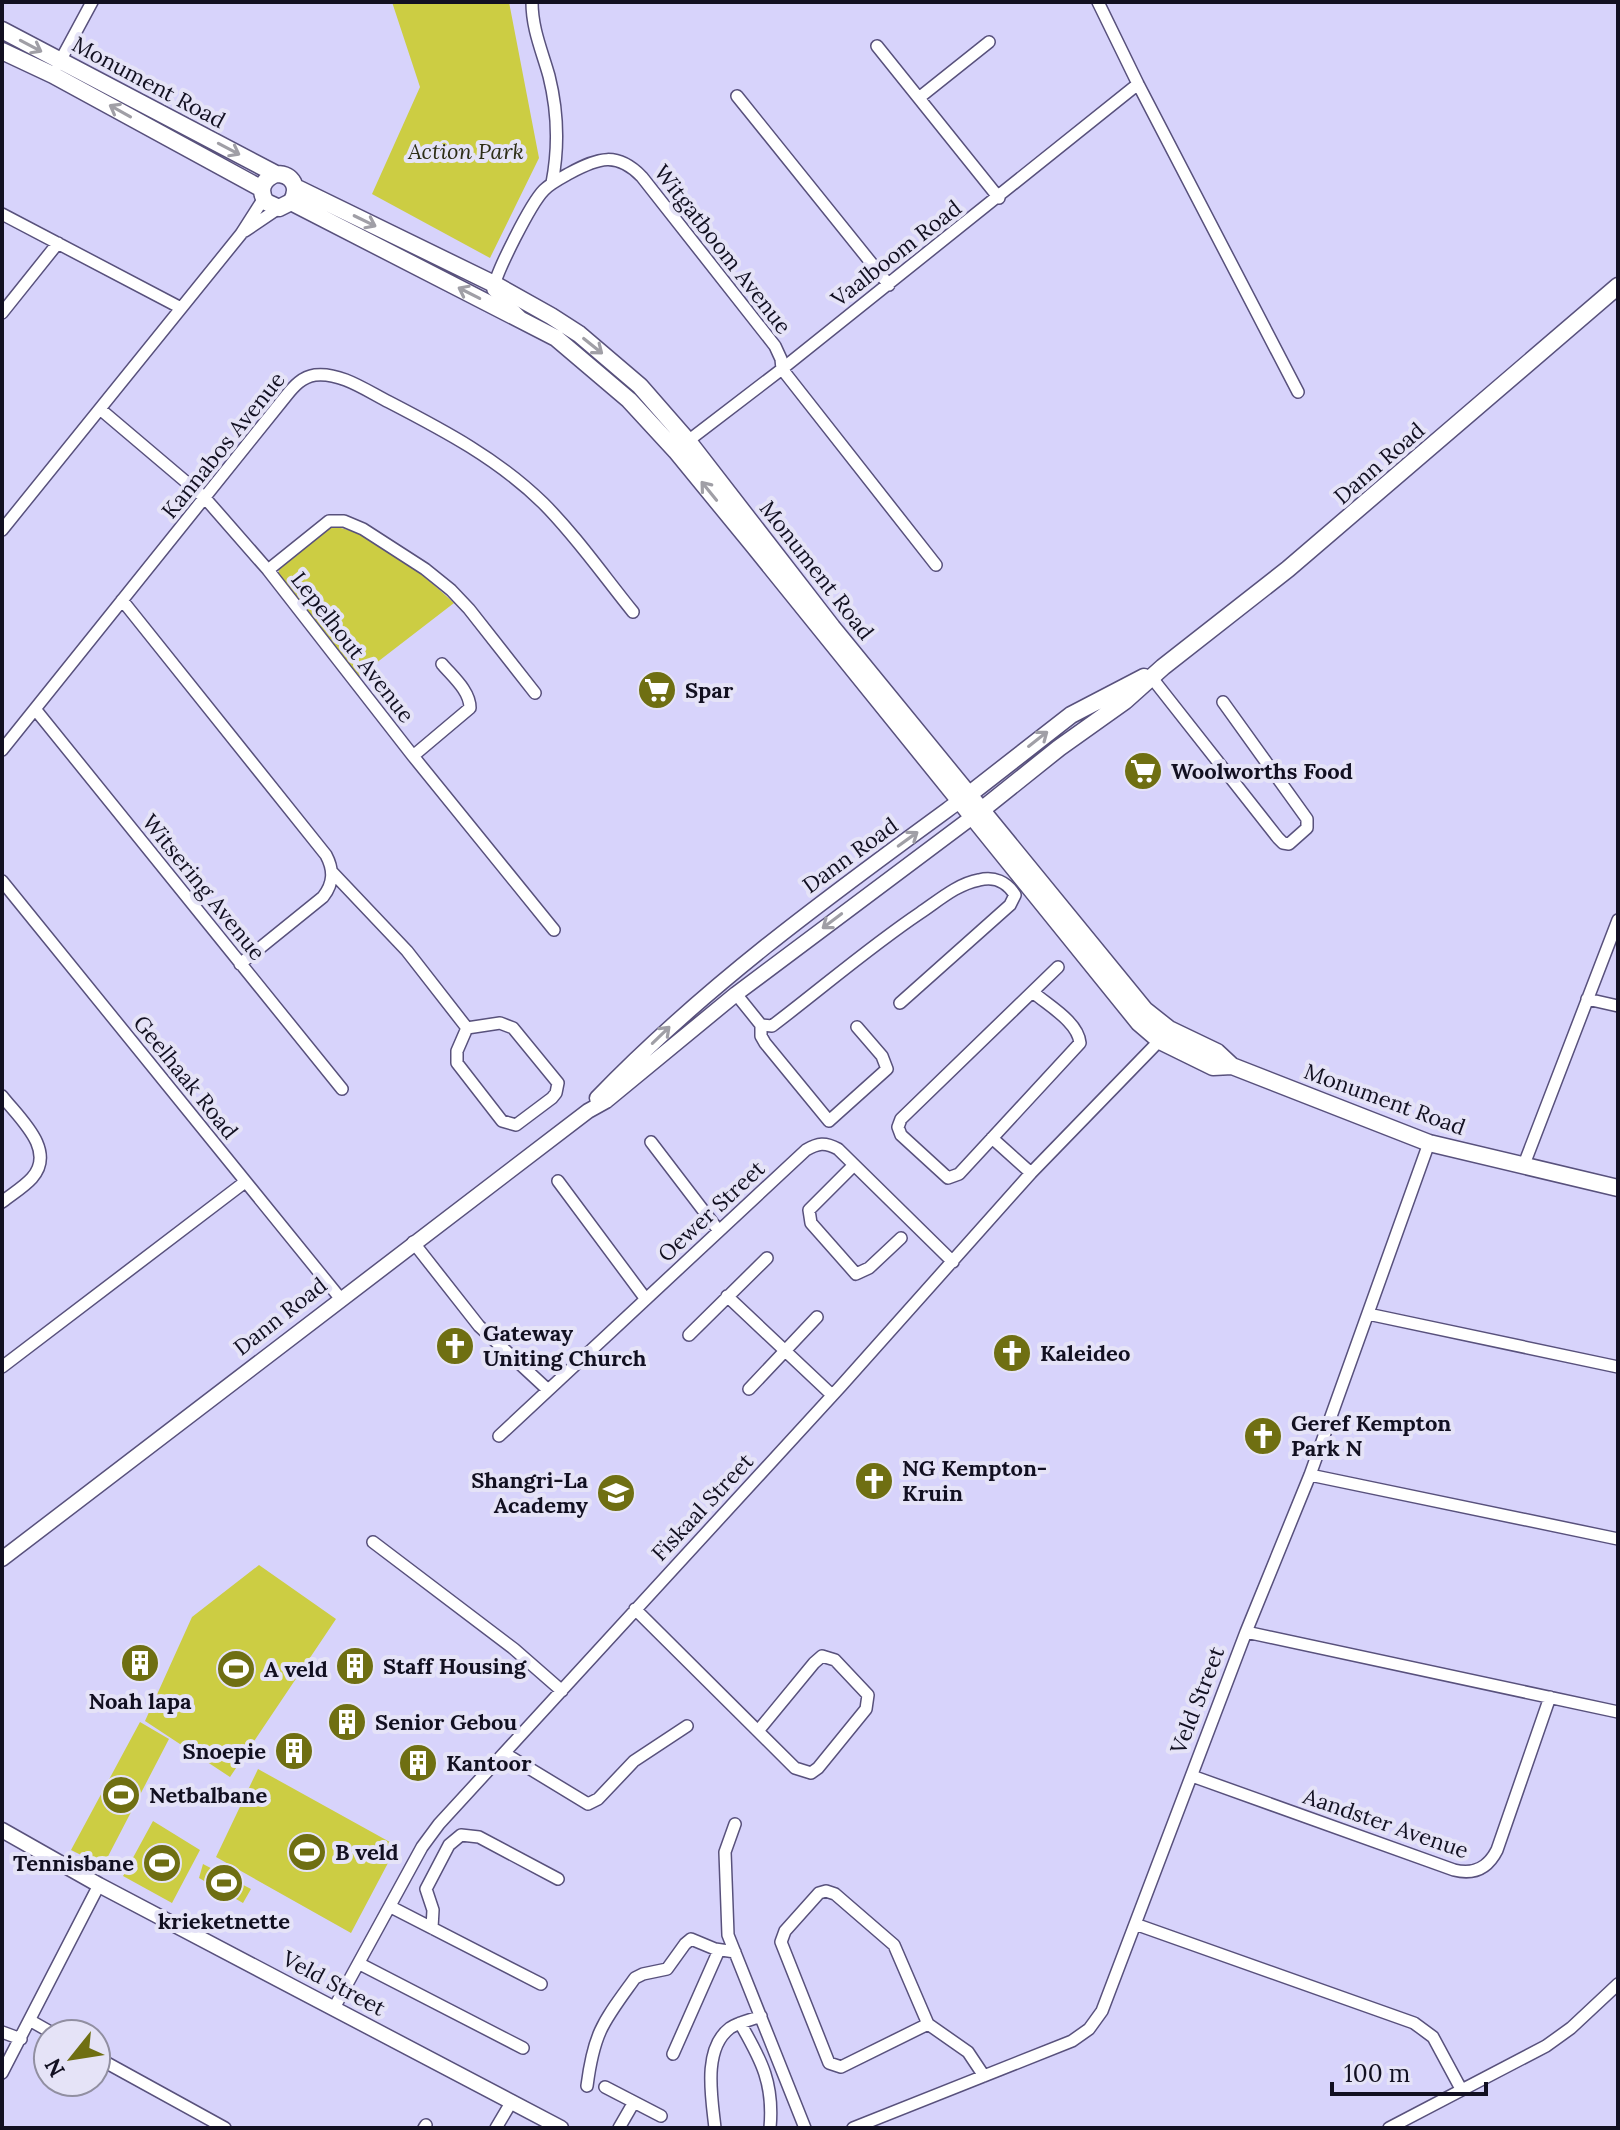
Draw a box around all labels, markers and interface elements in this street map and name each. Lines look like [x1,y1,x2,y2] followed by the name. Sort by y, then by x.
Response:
[68,30,230,134] street label: Monument Road
[19,38,43,54] one-way arrow
[108,103,132,118] one-way arrow
[407,137,524,165] park label: Action Park
[216,141,240,157] one-way arrow
[648,159,798,339] street label: Witgatboom Avenue
[825,193,967,313] street label: Vaalboom Road
[353,214,377,230] one-way arrow
[457,284,481,300] one-way arrow
[582,337,603,355] one-way arrow
[155,366,291,524] street label: Kannabos Avenue
[1328,416,1430,510] street label: Dann Road
[700,482,718,502] one-way arrow
[754,495,880,645] street label: Monument Road
[285,566,421,728] street label: Lepelhout Avenue
[636,669,678,711] supermarket icon: Spar
[685,676,734,704] place label: Spar
[1027,730,1048,748] one-way arrow
[1122,750,1164,792] supermarket icon: Woolworths Food
[1171,757,1353,785] place label: Woolworths Food
[136,808,272,966] street label: Witsering Avenue
[797,811,903,899] street label: Dann Road
[897,830,919,847] one-way arrow
[822,913,843,930] one-way arrow
[128,1010,244,1144] street label: Geelhaak Road
[651,1025,671,1044] one-way arrow
[1301,1057,1469,1141] street label: Monument Road
[652,1154,771,1268] street label: Oewer Street
[228,1271,332,1361] street label: Dann Road
[483,1319,647,1372] place label: Gateway Uniting Church
[434,1325,476,1367] church icon: Gateway Uniting Church
[991,1332,1033,1374] church icon: Kaleideo
[1040,1339,1130,1367] place label: Kaleideo
[1291,1409,1451,1462] place label: Geref Kempton Park N
[1242,1415,1284,1457] church icon: Geref Kempton Park N
[645,1447,759,1567] street label: Fiskaal Street
[902,1454,1047,1507] place label: NG Kempton- Kruin
[853,1460,895,1502] church icon: NG Kempton- Kruin
[471,1466,589,1519] place label: Shangri-La Academy
[595,1472,637,1514] school or university icon: Shangri-La Academy
[119,1642,161,1684] building icon: Noah lapa
[1163,1642,1230,1759] street label: Veld Street
[334,1645,376,1687] building icon: Staff Housing
[215,1648,257,1690] sports icon: A veld
[383,1652,527,1680] place label: Staff Housing
[264,1655,328,1683] place label: A veld
[88,1687,192,1715] place label: Noah lapa
[326,1701,368,1743] building icon: Senior Gebou
[375,1708,518,1736] place label: Senior Gebou
[273,1730,315,1772] building icon: Snoepie
[182,1737,266,1765] place label: Snoepie
[397,1742,439,1784] building icon: Kantoor
[446,1749,532,1777] place label: Kantoor
[100,1774,142,1816] sports icon: Netbalbane
[149,1781,268,1809] place label: Netbalbane
[1299,1781,1472,1864] street label: Aandster Avenue
[286,1831,328,1873] sports icon: B veld
[335,1838,399,1866] place label: B veld
[141,1842,183,1884] sports icon: Tennisbane
[13,1849,134,1877] place label: Tennisbane
[203,1862,245,1904] sports icon: krieketnette
[158,1907,290,1935] place label: krieketnette
[277,1944,391,2022] street label: Veld Street
[32,2018,112,2098] north arrow
[1332,2046,1486,2096] scale bar
[38,2054,71,2082] text: N
[1344,2058,1410,2089] text: 100 m

